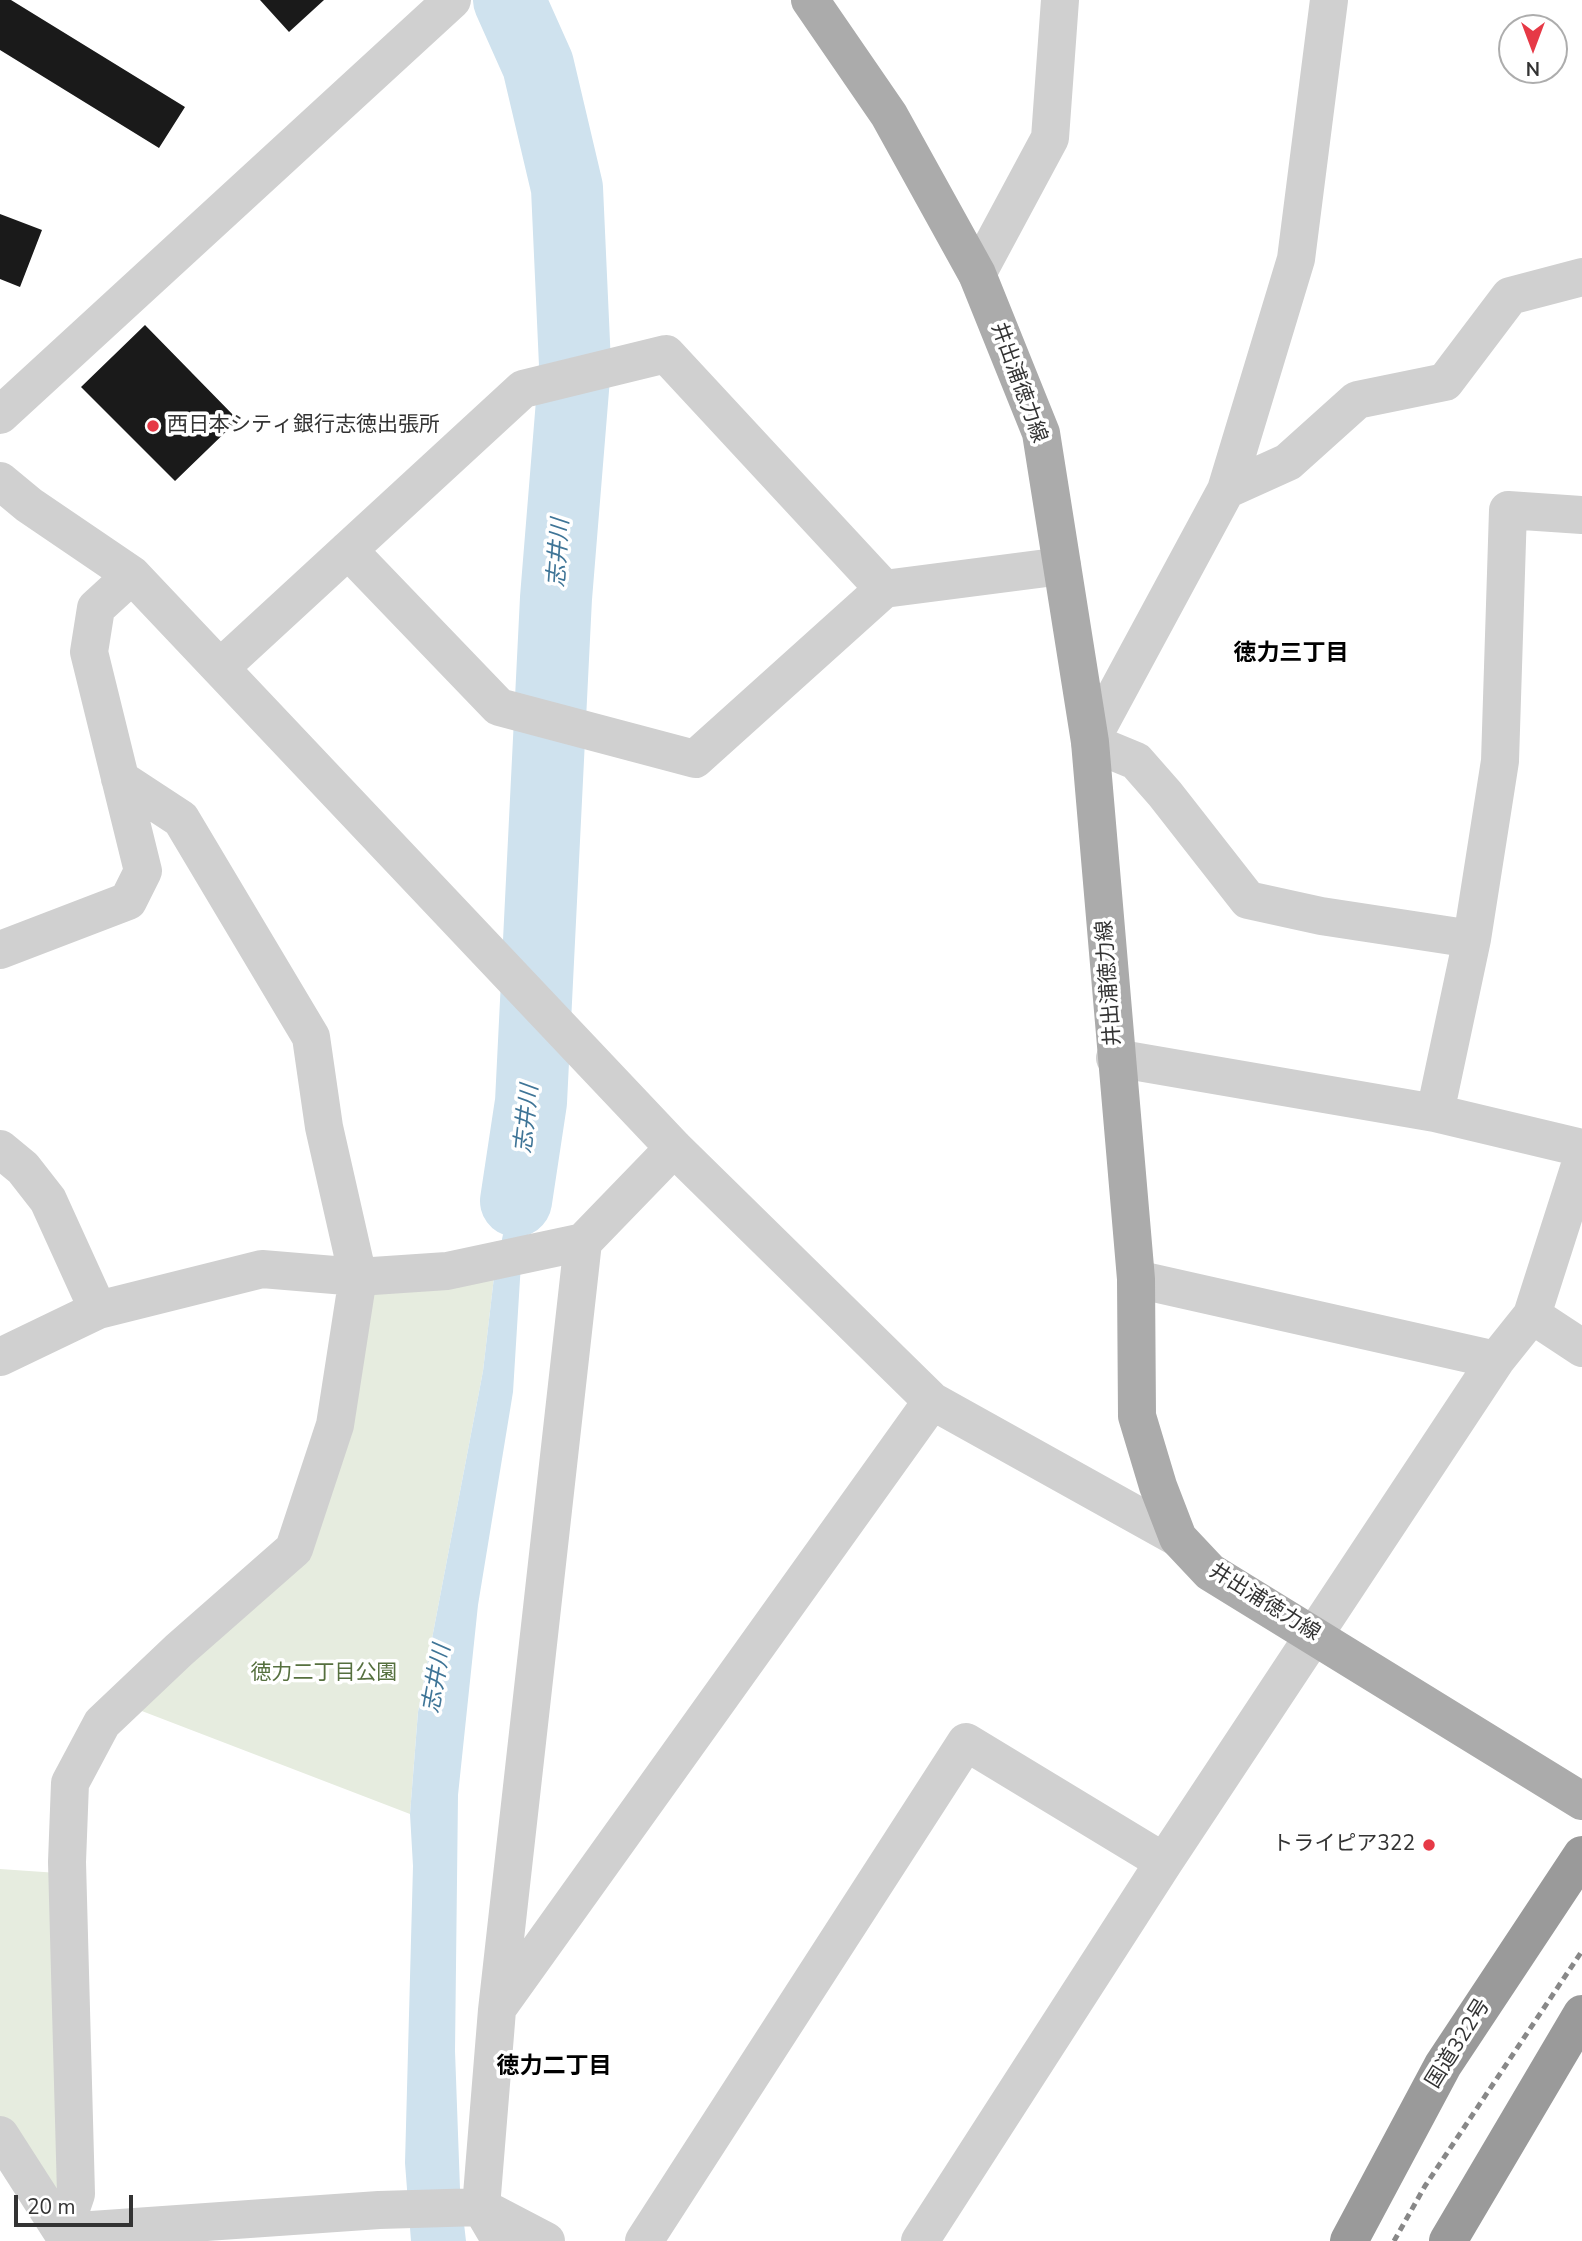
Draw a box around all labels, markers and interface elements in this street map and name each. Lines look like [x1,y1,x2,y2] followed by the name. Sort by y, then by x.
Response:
[1498,14,1568,84] north arrow
[1526,55,1540,81] text: N
[985,319,1051,447] street label: 井出浦徳力線
[167,413,440,439] place label: 西日本シティ銀行志徳出張所
[145,418,161,434] marker: 西日本シティ銀行志徳出張所
[544,518,576,588] water label: 志井川
[1234,640,1348,668] district label: 徳力三丁目
[1093,919,1127,1047] street label: 井出浦徳力線
[511,1083,545,1155] water label: 志井川
[1204,1559,1324,1647] street label: 井出浦徳力線
[418,1643,458,1715] water label: 志井川
[251,1661,397,1687] park label: 徳力二丁目公園
[1272,1832,1415,1858] place label: トライピア322
[1421,1837,1437,1853] marker: トライピア322
[1422,1995,1496,2093] street label: 国道322号
[497,2053,611,2081] district label: 徳力二丁目
[18,2182,136,2226] scale bar
[27,2193,76,2221] text: 20 m

